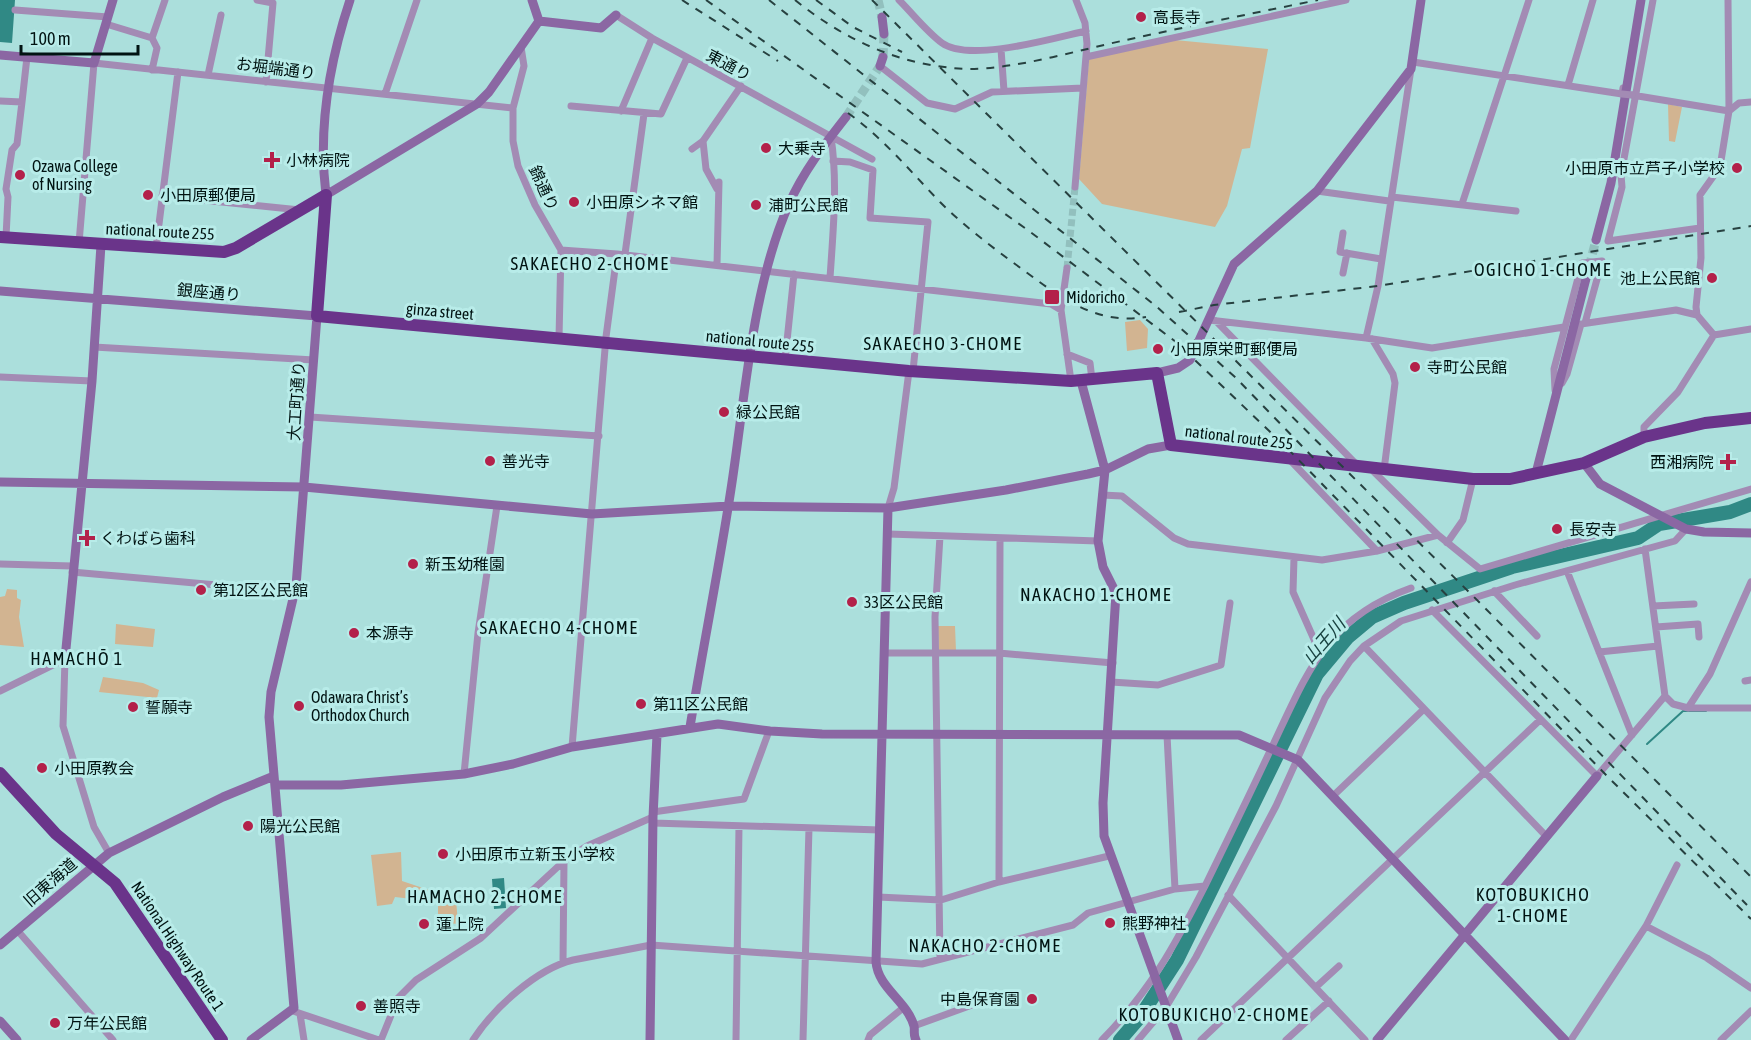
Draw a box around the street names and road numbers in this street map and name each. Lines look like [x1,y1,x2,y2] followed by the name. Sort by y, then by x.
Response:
[704,46,754,84] street label: 東通り
[235,54,317,82] street label: お堀端通り
[526,162,562,214] street label: 錦通り
[105,219,215,243] street label: national route 255
[176,280,242,304] street label: 銀座通り
[405,299,475,324] street label: ginza street
[705,326,815,356] street label: national route 255
[284,360,308,442] street label: 大工町通り
[1184,421,1294,453] street label: national route 255
[20,854,80,910] street label: 旧東海道
[127,878,228,1015] street label: National Highway Route 1

